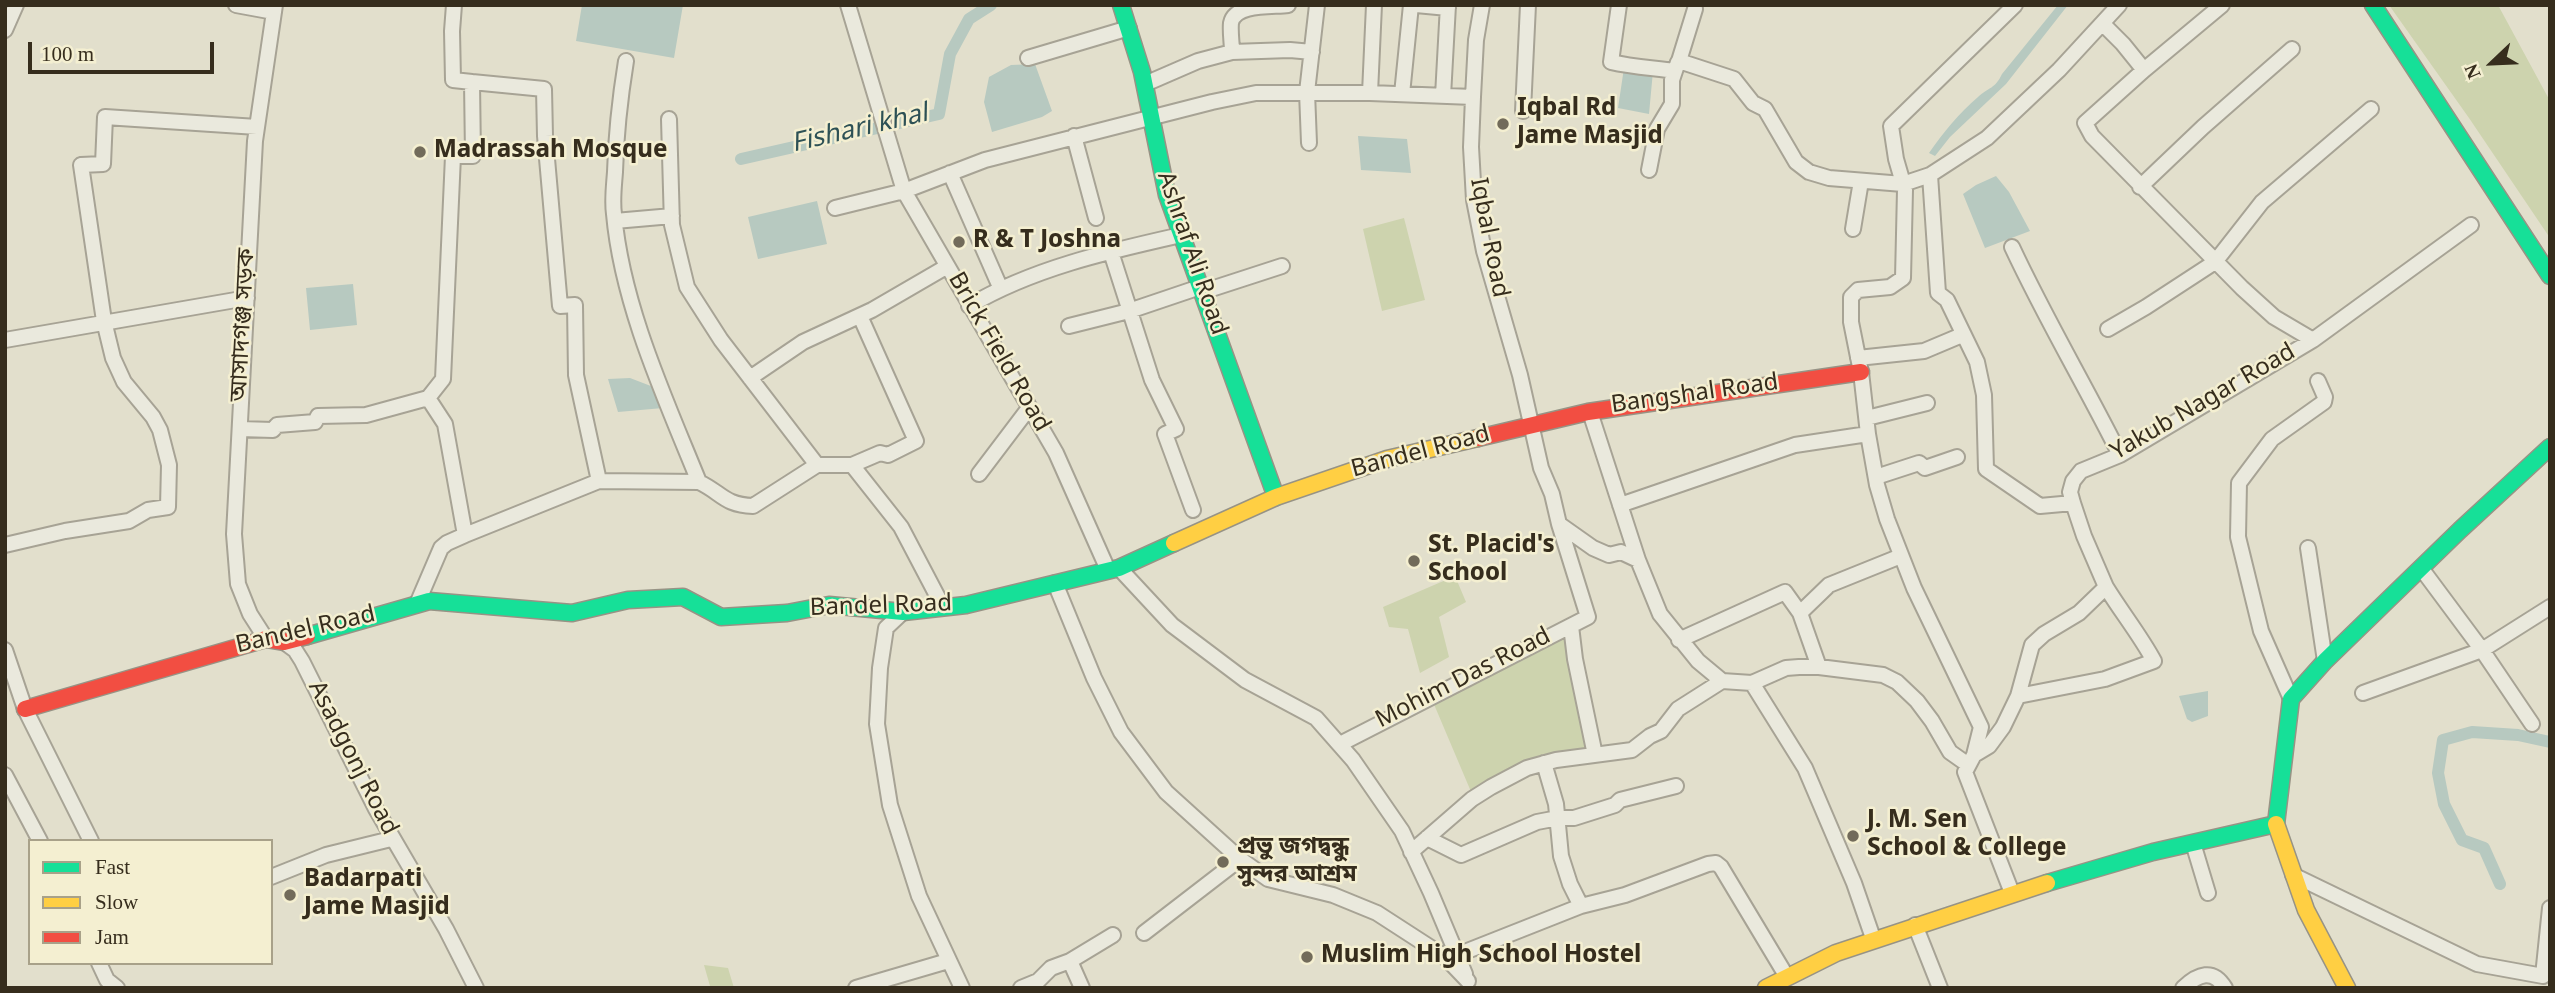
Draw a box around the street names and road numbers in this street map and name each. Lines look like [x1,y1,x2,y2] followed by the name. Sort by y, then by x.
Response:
[1149,169,1231,339] street label: Ashraf Ali Road
[1461,176,1513,300] street label: Iqbal Road
[227,247,263,403] street label: আসাদগঞ্জ সড়ক
[940,268,1054,438] street label: Brick Field Road
[2107,339,2301,469] street label: Yakub Nagar Road
[1610,370,1780,422] street label: Bangshal Road
[1349,422,1493,486] street label: Bandel Road
[809,591,953,625] street label: Bandel Road
[233,602,379,662] street label: Bandel Road
[1372,623,1556,737] street label: Mohim Das Road
[300,677,402,841] street label: Asadgonj Road

